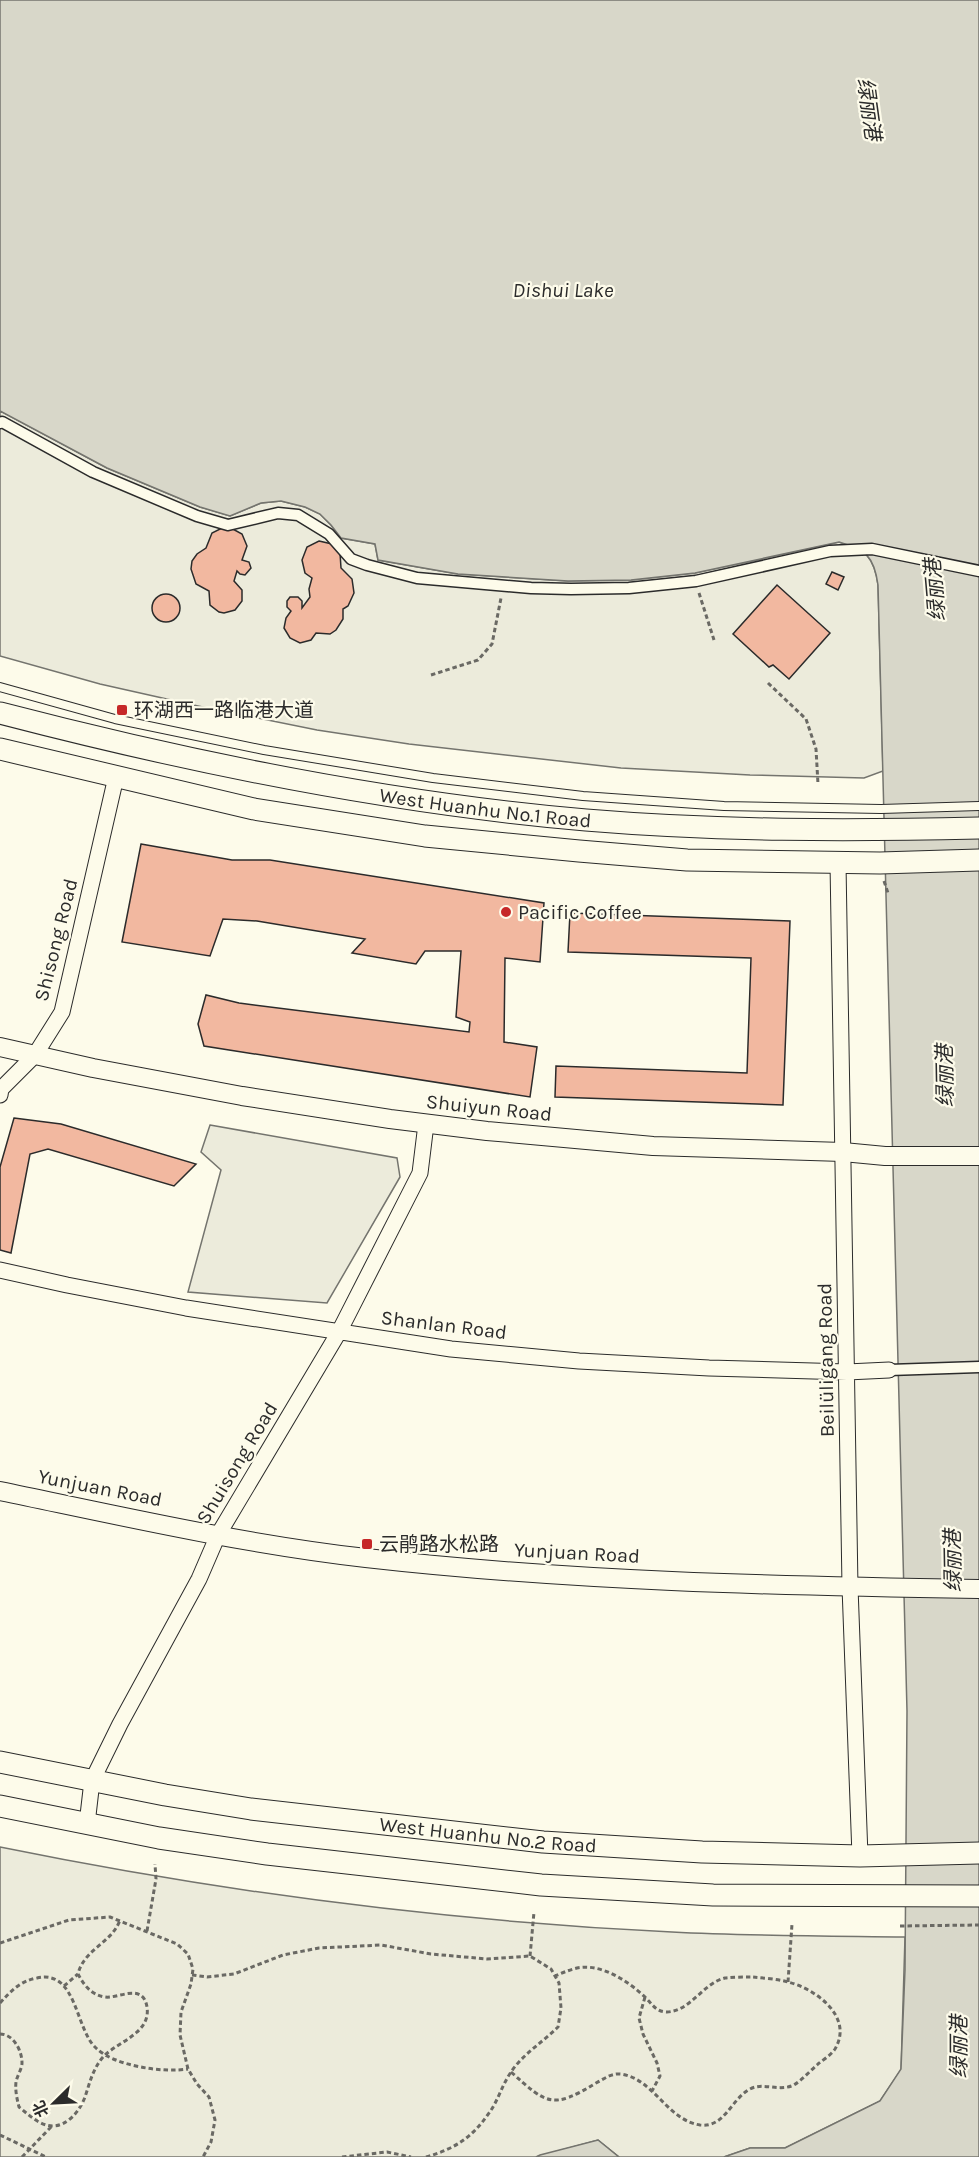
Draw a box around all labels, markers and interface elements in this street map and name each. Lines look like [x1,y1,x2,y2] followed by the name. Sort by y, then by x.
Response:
[853,76,886,145] water label: 绿丽港
[513,278,614,302] water label: Dishui Lake
[920,555,950,622] water label: 绿丽港
[134,699,314,722] place label: 环湖西一路临港大道
[115,703,129,717] marker: 环湖西一路临港大道
[378,783,592,832] street label: West Huanhu No.1 Road
[30,876,82,1004] street label: Shisong Road
[518,901,642,924] place label: Pacific Coffee
[499,905,513,919] marker: Pacific Coffee
[932,1041,958,1108] water label: 绿丽港
[425,1090,553,1126] street label: Shuiyun Road
[813,1283,839,1437] street label: Beilüligang Road
[380,1306,508,1344] street label: Shanlan Road
[192,1398,282,1528] street label: Shuisong Road
[36,1465,164,1511] street label: Yunjuan Road
[940,1526,966,1593] water label: 绿丽港
[379,1533,499,1556] place label: 云鹃路水松路
[360,1537,374,1551] marker: 云鹃路水松路
[513,1538,641,1568] street label: Yunjuan Road
[378,1812,598,1857] street label: West Huanhu No.2 Road
[947,2013,971,2079] water label: 绿丽港
[24,2073,84,2133] north arrow
[29,2098,53,2120] text: 北

